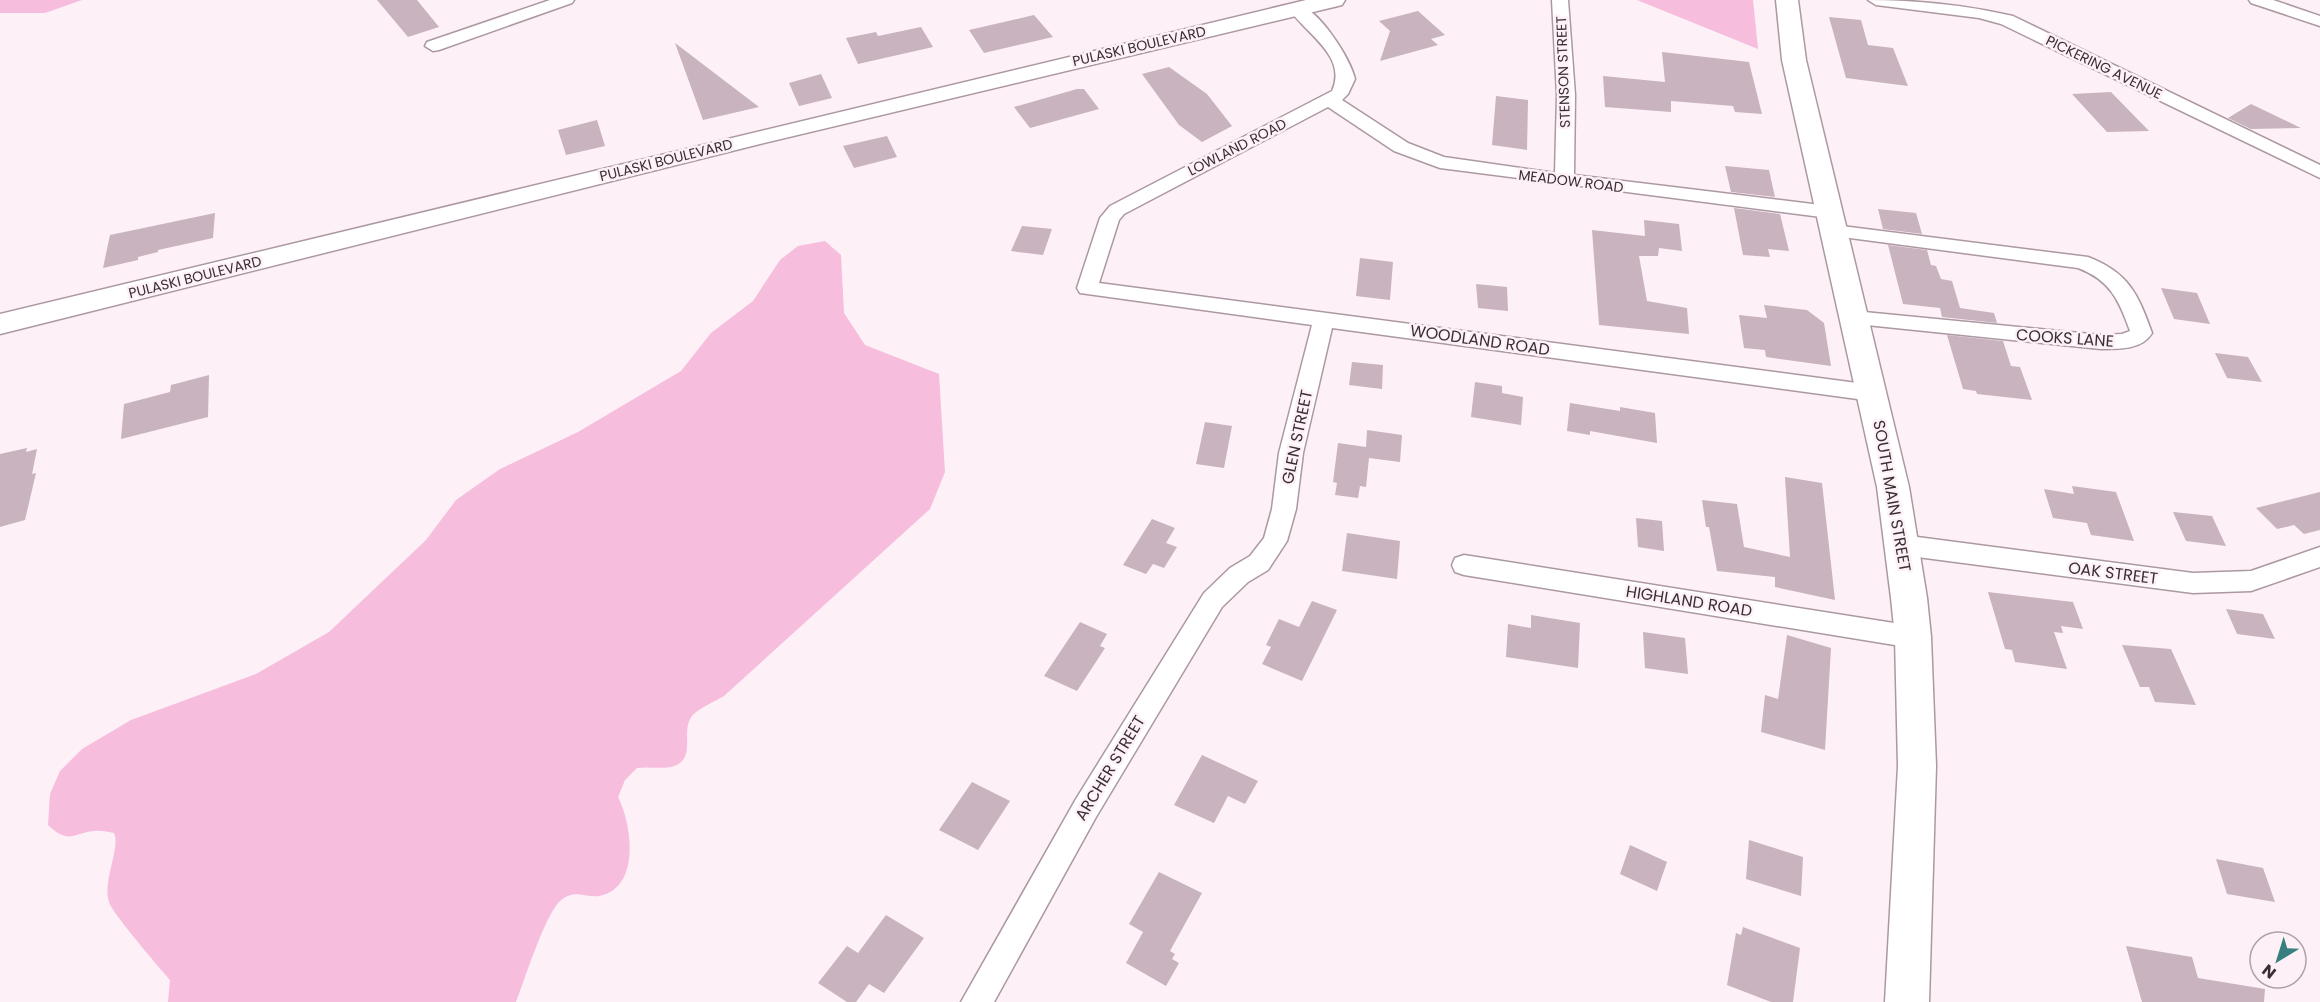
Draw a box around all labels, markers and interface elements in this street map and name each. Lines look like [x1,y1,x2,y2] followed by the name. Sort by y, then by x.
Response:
[1551,15,1575,128] street label: STENSON STREET
[1070,21,1208,71] street label: PULASKI BOULEVARD
[2043,30,2165,104] street label: PICKERING AVENUE
[1184,113,1290,181] street label: LOWLAND ROAD
[597,134,735,186] street label: PULASKI BOULEVARD
[1517,165,1625,197] street label: MEADOW ROAD
[126,251,264,303] street label: PULASKI BOULEVARD
[1409,319,1551,361] street label: WOODLAND ROAD
[2015,323,2115,353] street label: COOKS LANE
[1276,387,1318,486] street label: GLEN STREET
[1867,418,1917,574] street label: SOUTH MAIN STREET
[2067,556,2159,590] street label: OAK STREET
[1624,580,1754,622] street label: HIGHLAND ROAD
[1069,711,1151,825] street label: ARCHER STREET
[2248,930,2308,990] north arrow
[2257,959,2281,984] text: N

